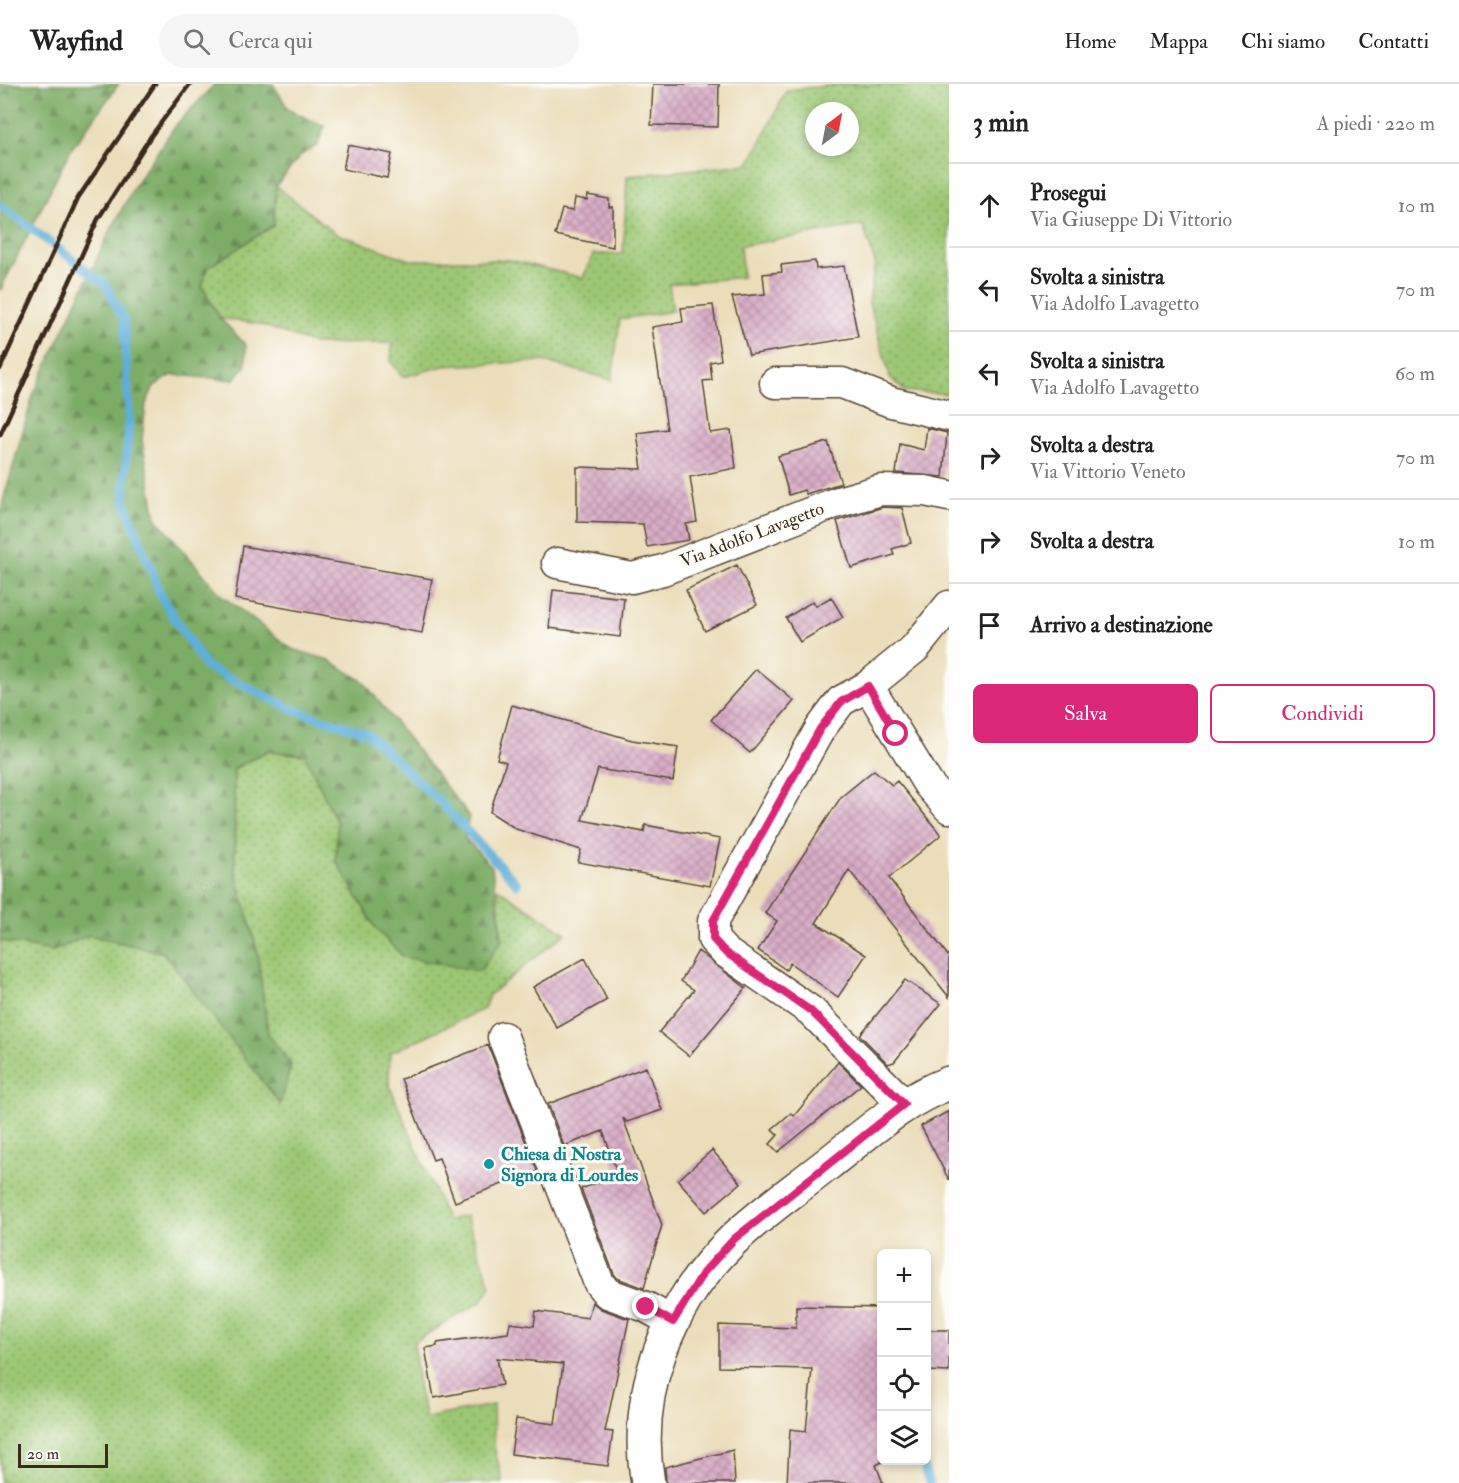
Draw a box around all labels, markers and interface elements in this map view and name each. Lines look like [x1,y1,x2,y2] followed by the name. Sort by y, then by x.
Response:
[159,14,579,68] search box
[30,24,123,59] text: Wayfind
[180,25,213,58] icon: search
[228,27,313,55] text: Cerca qui
[1064,28,1116,55] text: Home
[1149,28,1208,55] text: Mappa
[1241,28,1325,55] text: Chi siamo
[1358,28,1429,55] text: Contatti
[805,102,859,156] north arrow
[973,107,1029,139] text: 3 min
[1317,111,1435,136] text: A piedi · 220 m
[1030,179,1106,207] text: Prosegui
[973,189,1006,222] icon: ahead
[1398,193,1435,218] text: 10 m
[1030,207,1232,232] text: Via Giuseppe Di Vittorio
[1030,263,1164,291] text: Svolta a sinistra
[973,273,1006,306] icon: left
[1396,277,1435,302] text: 70 m
[1030,291,1199,316] text: Via Adolfo Lavagetto
[1030,347,1164,375] text: Svolta a sinistra
[973,357,1006,390] icon: left
[1395,361,1435,386] text: 60 m
[1030,375,1199,400] text: Via Adolfo Lavagetto
[1030,431,1154,459] text: Svolta a destra
[973,441,1006,474] icon: right
[1396,445,1435,470] text: 70 m
[1030,459,1186,484] text: Via Vittorio Veneto
[677,497,827,573] street label: Via Adolfo Lavagetto
[973,525,1006,558] icon: right
[1030,527,1154,555] text: Svolta a destra
[1398,529,1435,554] text: 10 m
[973,609,1006,642] icon: arrive
[1030,611,1213,639] text: Arrivo a destinazione
[973,684,1198,743] button: Salva
[1210,684,1435,743] button: Condividi
[882,720,908,746] route start
[501,1143,638,1187] place label: Chiesa di Nostra Signora di Lourdes
[482,1157,496,1171] marker: Chiesa di Nostra Signora di Lourdes
[877,1249,931,1465] map controls
[877,1249,931,1303] button: +
[632,1293,658,1319] route end
[877,1303,931,1357] button: −
[877,1357,931,1411] button: locate
[877,1411,931,1465] button: layers
[18,1441,108,1468] scale bar
[27,1444,59,1464] text: 20 m

